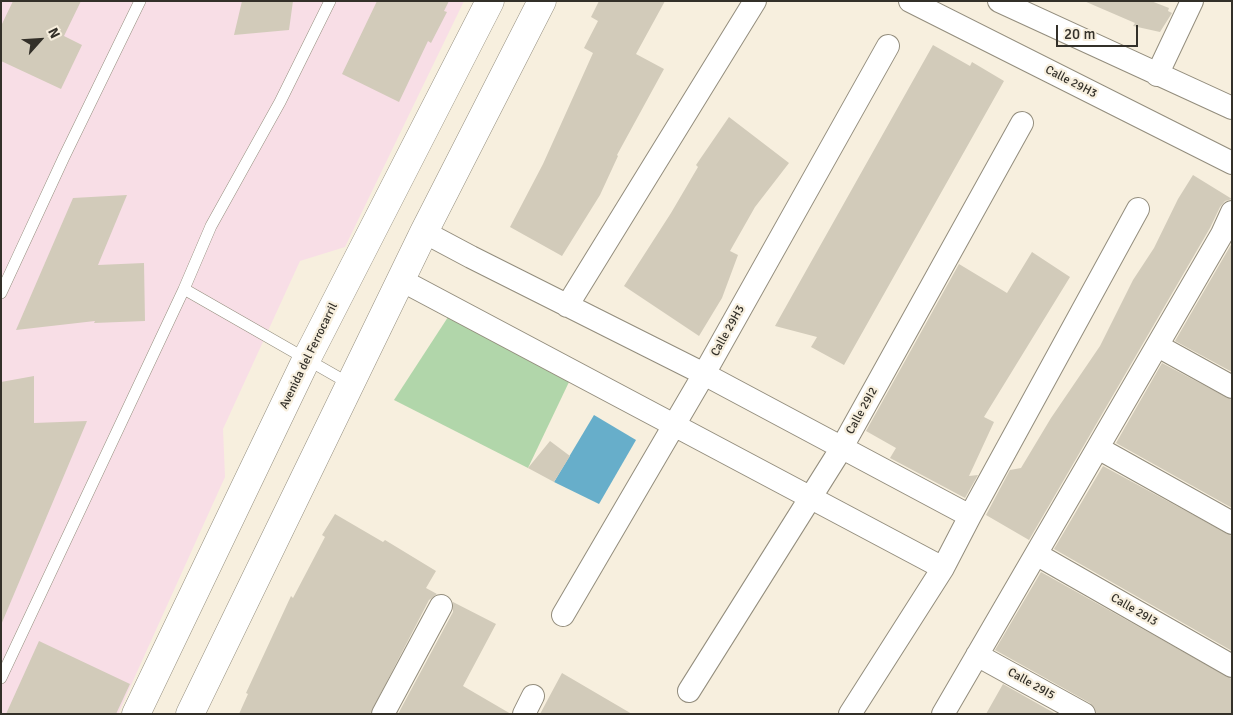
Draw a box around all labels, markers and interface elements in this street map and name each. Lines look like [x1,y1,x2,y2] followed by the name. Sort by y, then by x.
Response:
[15,15,65,65] north arrow
[1058,15,1140,47] scale bar
[44,25,64,41] text: N
[1064,25,1095,43] text: 20 m
[1043,63,1099,101] street label: Calle 29H3
[277,301,341,411] street label: Avenida del Ferrocarril
[708,303,748,359] street label: Calle 29H3
[843,385,881,437] street label: Calle 29I2
[1108,591,1160,629] street label: Calle 29I3
[1005,665,1057,703] street label: Calle 29I5

